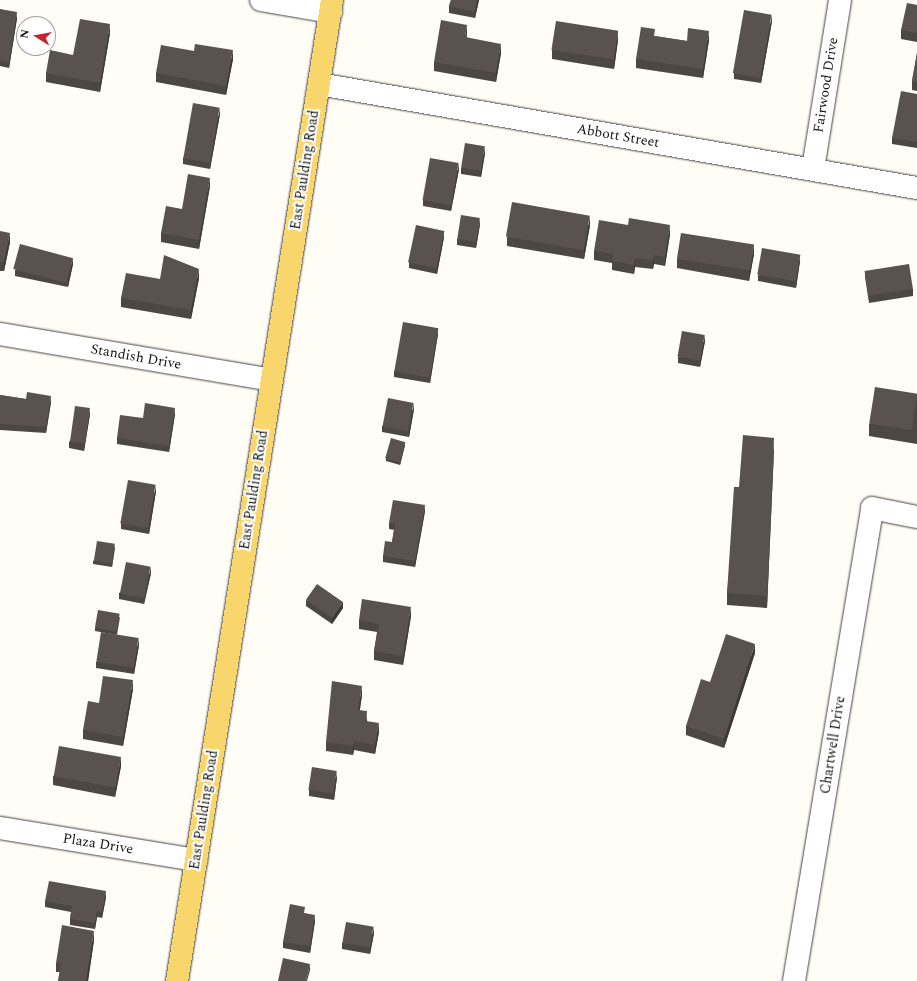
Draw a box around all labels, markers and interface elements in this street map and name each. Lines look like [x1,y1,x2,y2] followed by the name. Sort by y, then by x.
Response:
[16,16,56,56] north arrow
[16,28,34,40] text: N
[810,36,842,134] street label: Fairwood Drive
[287,109,323,231] street label: East Paulding Road
[575,120,661,152] street label: Abbott Street
[89,341,183,373] street label: Standish Drive
[236,429,272,551] street label: East Paulding Road
[817,695,849,795] street label: Chartwell Drive
[186,749,222,871] street label: East Paulding Road
[62,830,134,858] street label: Plaza Drive

